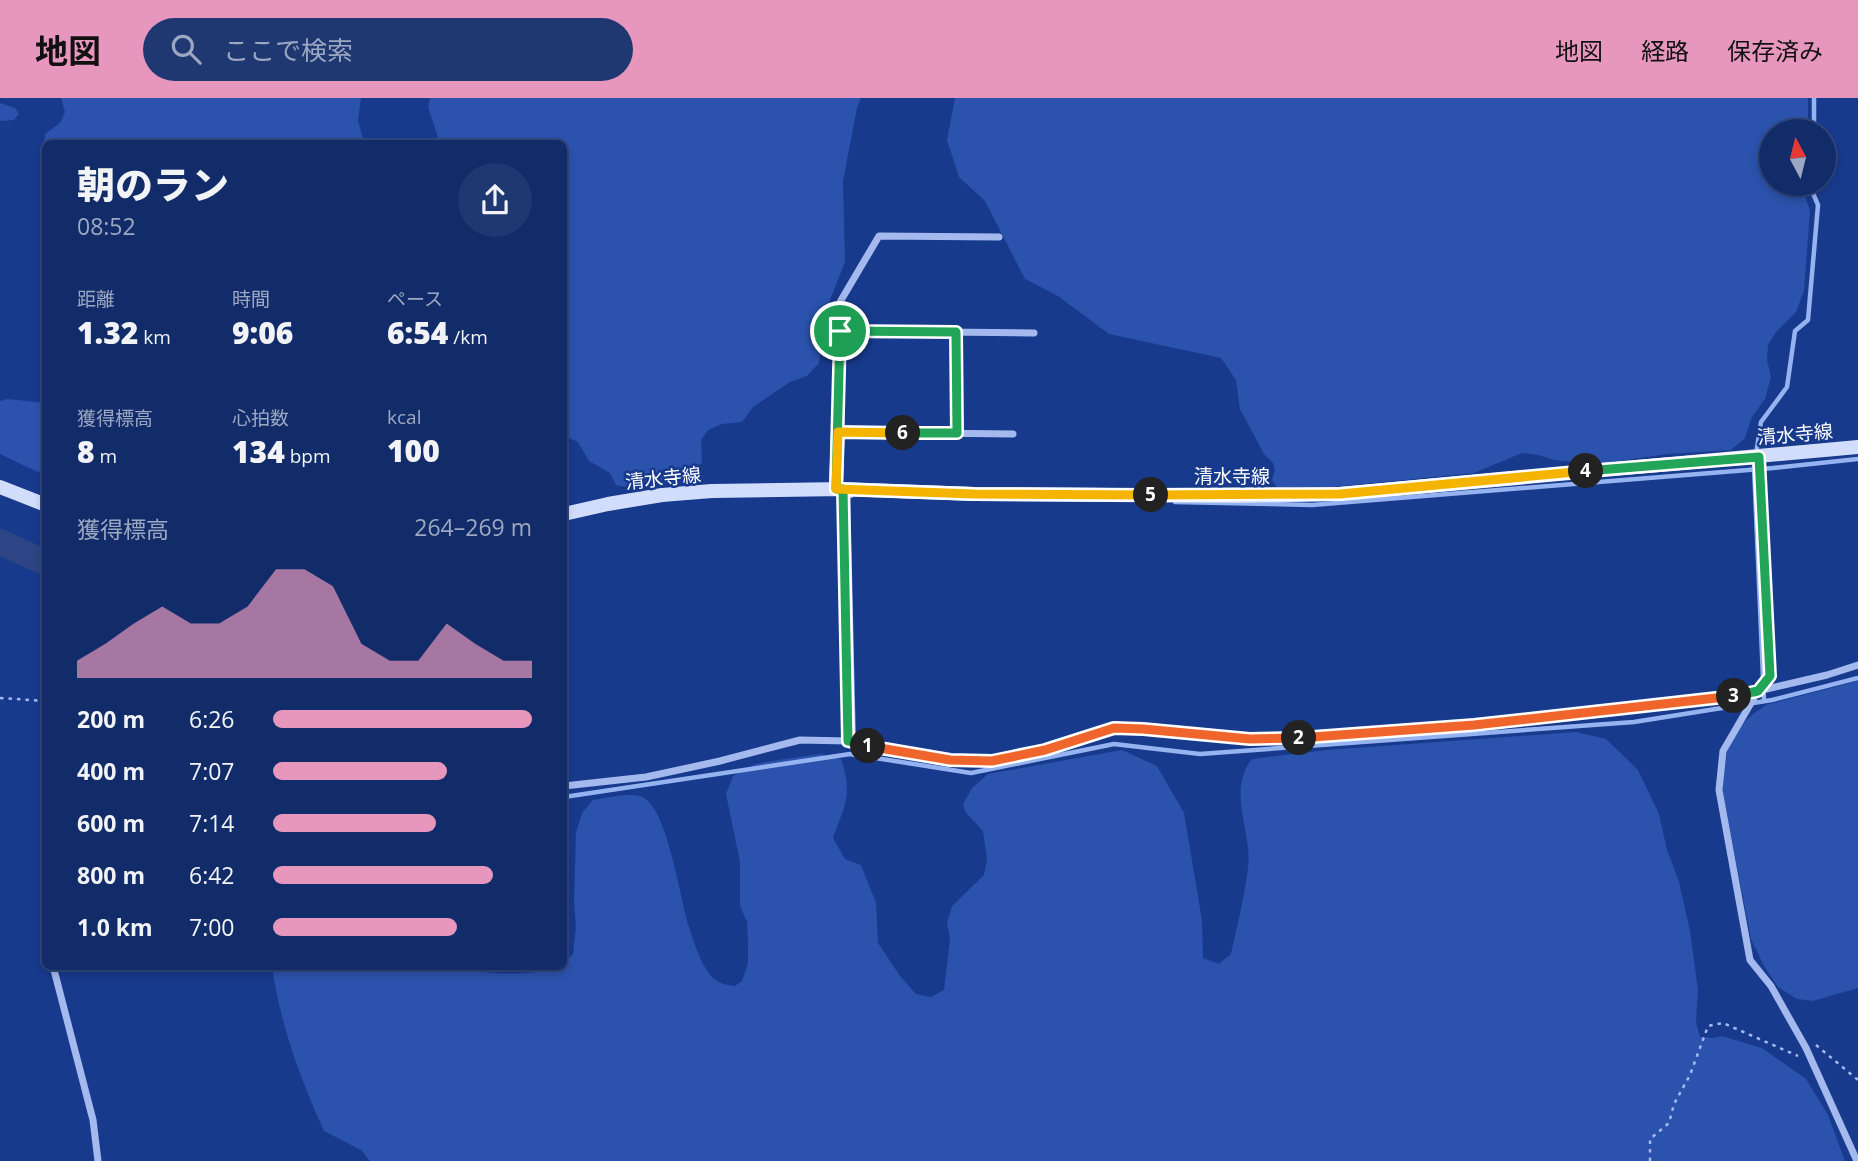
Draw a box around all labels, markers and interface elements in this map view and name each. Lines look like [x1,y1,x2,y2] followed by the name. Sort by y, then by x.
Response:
[143,18,633,81] search box
[35,28,101,73] text: 地図
[167,30,205,68] icon: search
[223,32,353,68] text: ここで検索
[1555,34,1603,67] text: 地図
[1641,34,1689,67] text: 経路
[1727,34,1823,67] text: 保存済み
[1759,119,1836,196] north arrow
[1759,119,1836,196] map controls
[77,158,229,210] text: 朝のラン
[458,163,532,237] button: share
[77,210,136,242] text: 08:52
[77,286,115,312] text: 距離
[232,286,270,312] text: 時間
[387,286,443,312] text: ペース
[810,301,870,361] pin
[77,312,138,353] text: 1.32
[232,312,293,353] text: 9:06
[387,312,448,353] text: 6:54
[821,312,859,350] icon: arrive
[138,324,171,350] text: km
[448,324,488,350] text: /km
[387,404,421,430] text: kcal
[77,405,153,431] text: 獲得標高
[232,405,289,431] text: 心拍数
[886,416,920,450] pin: 6
[1756,418,1834,450] street label: 清水寺線
[897,419,908,445] text: 6
[387,430,440,471] text: 100
[77,431,95,472] text: 8
[232,431,285,472] text: 134
[95,443,117,469] text: m
[285,443,331,469] text: bpm
[1568,454,1604,488] pin: 4
[1580,457,1591,483] text: 4
[624,461,702,495] street label: 清水寺線
[1194,463,1270,489] street label: 清水寺線
[1134,478,1168,512] pin: 5
[1145,481,1156,507] text: 5
[414,511,532,543] text: 264–269 m
[77,513,169,545] text: 獲得標高
[1716,678,1752,714] pin: 3
[1728,682,1739,708] text: 3
[77,703,145,735] text: 200 m
[189,703,235,735] text: 6:26
[1282,720,1316,756] pin: 2
[1293,724,1304,750] text: 2
[850,728,886,764] pin: 1
[862,732,873,758] text: 1
[77,755,145,787] text: 400 m
[189,755,235,787] text: 7:07
[77,807,145,839] text: 600 m
[189,807,235,839] text: 7:14
[77,859,145,891] text: 800 m
[189,859,235,891] text: 6:42
[77,911,153,943] text: 1.0 km
[189,911,235,943] text: 7:00

